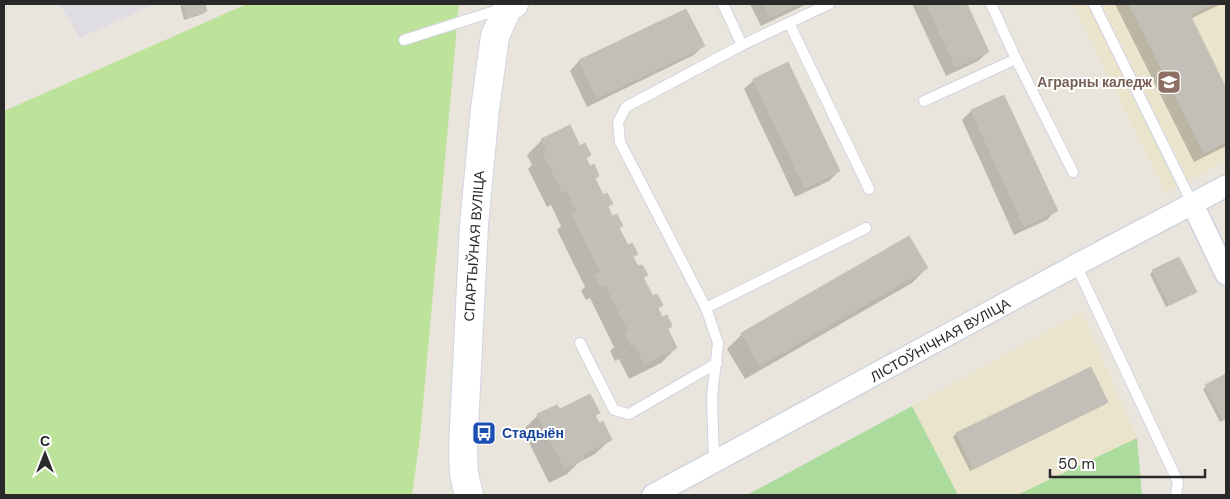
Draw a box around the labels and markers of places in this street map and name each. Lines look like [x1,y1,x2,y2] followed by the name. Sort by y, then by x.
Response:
[1156,69,1182,95] school or university icon: Аграрны каледж
[1037,73,1153,91] place label: Аграрны каледж
[471,420,497,446] bus stop icon: Стадыён
[502,424,564,442] place label: Стадыён

